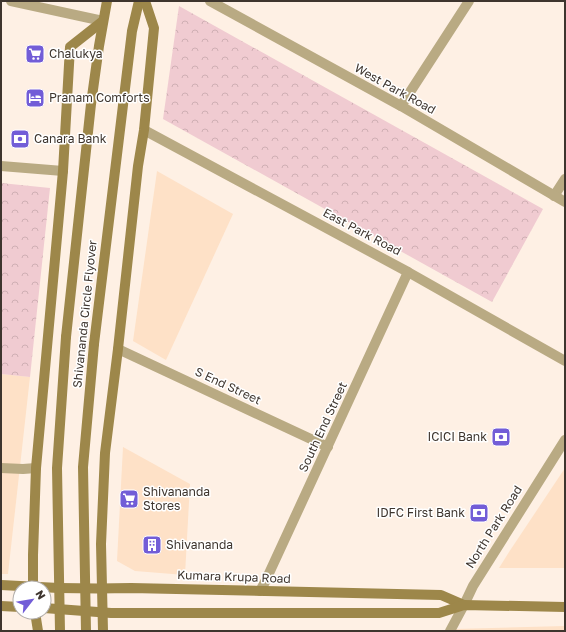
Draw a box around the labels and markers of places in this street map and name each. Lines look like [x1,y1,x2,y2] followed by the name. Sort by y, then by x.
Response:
[24,43,46,65] supermarket icon: Chalukya
[49,46,102,61] place label: Chalukya
[24,87,46,109] hotel icon: Pranam Comforts
[49,90,150,105] place label: Pranam Comforts
[9,128,31,150] bank icon: Canara Bank
[34,131,107,146] place label: Canara Bank
[490,426,512,448] bank icon: ICICI Bank
[427,429,487,444] place label: ICICI Bank
[143,484,210,513] place label: Shivananda Stores
[118,488,140,510] supermarket icon: Shivananda Stores
[468,502,490,524] bank icon: IDFC First Bank
[376,505,465,520] place label: IDFC First Bank
[141,534,163,556] building icon: Shivananda
[166,537,233,552] place label: Shivananda

